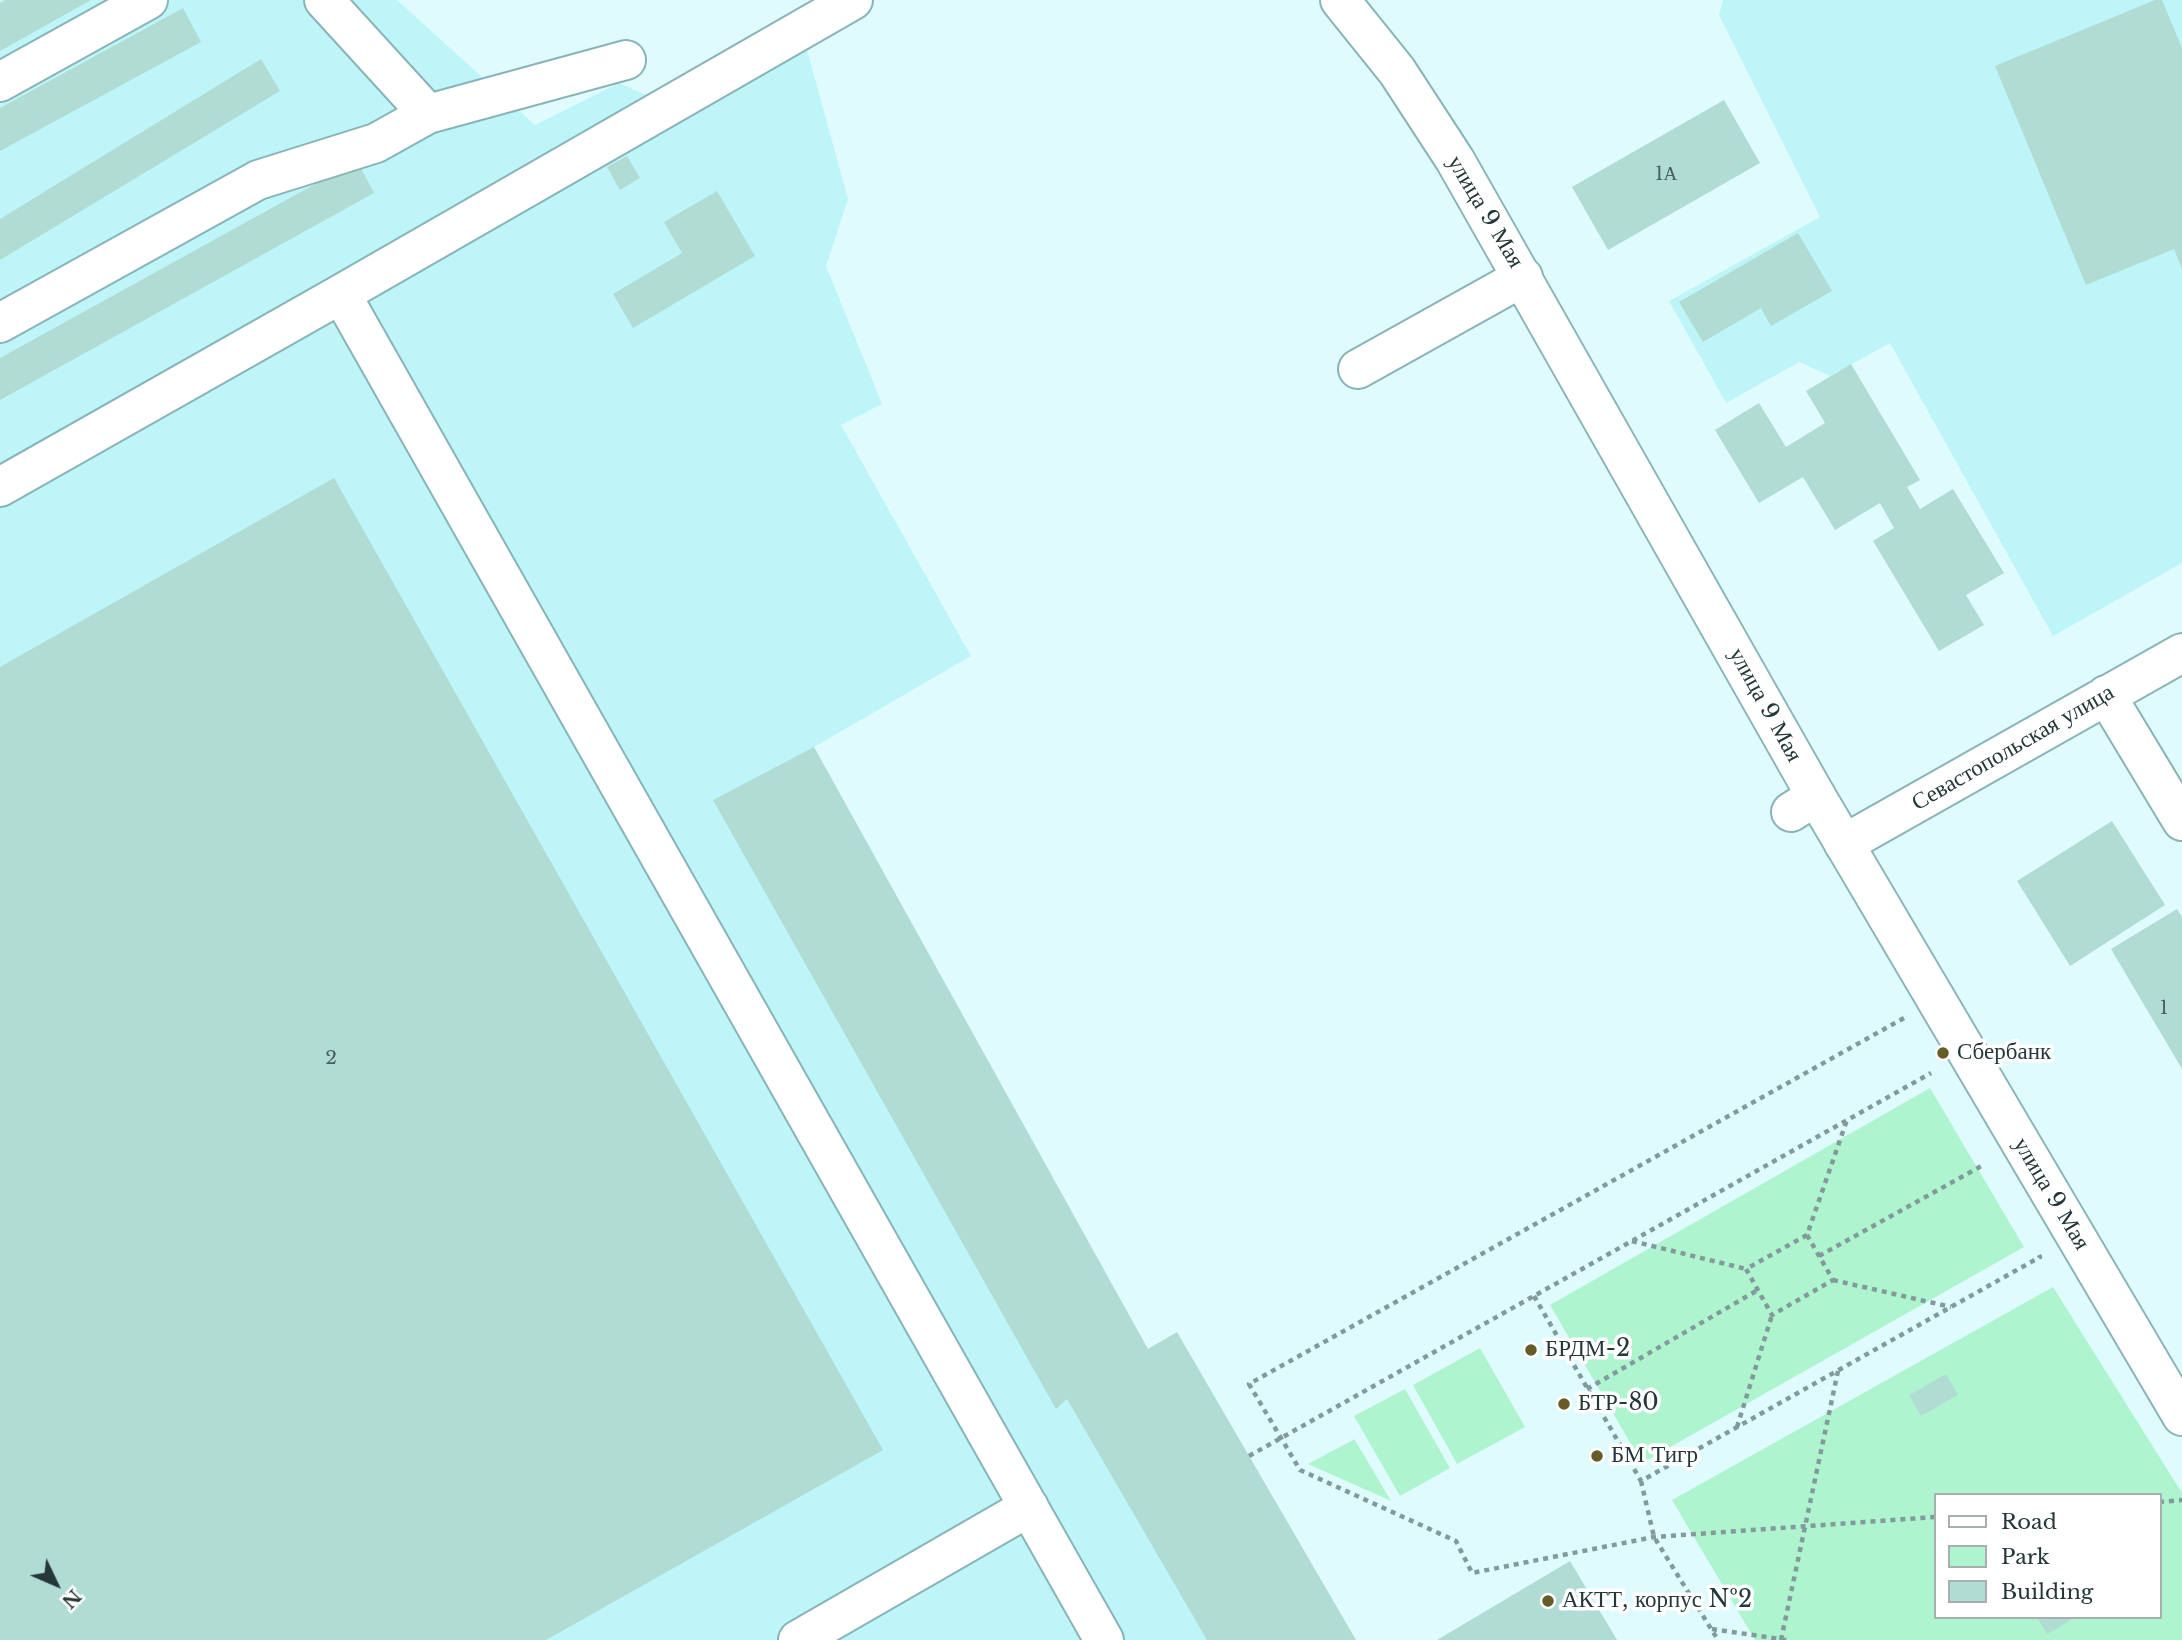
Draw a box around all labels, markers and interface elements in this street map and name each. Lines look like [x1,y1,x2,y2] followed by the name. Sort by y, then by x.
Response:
[1441,151,1529,273] street label: улица 9 Мая
[1655,164,1677,186] house number: 1А
[1722,643,1808,767] street label: улица 9 Мая
[1907,679,2119,817] street label: Севастопольская улица
[2160,998,2168,1020] house number: 1
[1957,1039,2051,1067] place label: Сбербанк
[1935,1045,1951,1061] marker: Сбербанк
[325,1048,337,1070] house number: 2
[2007,1133,2095,1255] street label: улица 9 Мая
[1545,1336,1630,1364] place label: БРДМ-2
[1523,1342,1539,1358] marker: БРДМ-2
[1578,1390,1659,1418] place label: БТР-80
[1556,1396,1572,1412] marker: БТР-80
[1611,1442,1698,1470] place label: БМ Тигр
[1589,1448,1605,1464] marker: БМ Тигр
[1934,1493,2161,1619] legend
[2001,1509,2057,1535] text: Road
[2001,1544,2050,1570] text: Park
[21,1549,91,1619] north arrow
[2001,1579,2093,1605] text: Building
[57,1585,86,1613] text: N
[1562,1587,1752,1615] place label: АКТТ, корпус №2
[1540,1593,1556,1609] marker: АКТТ, корпус №2

